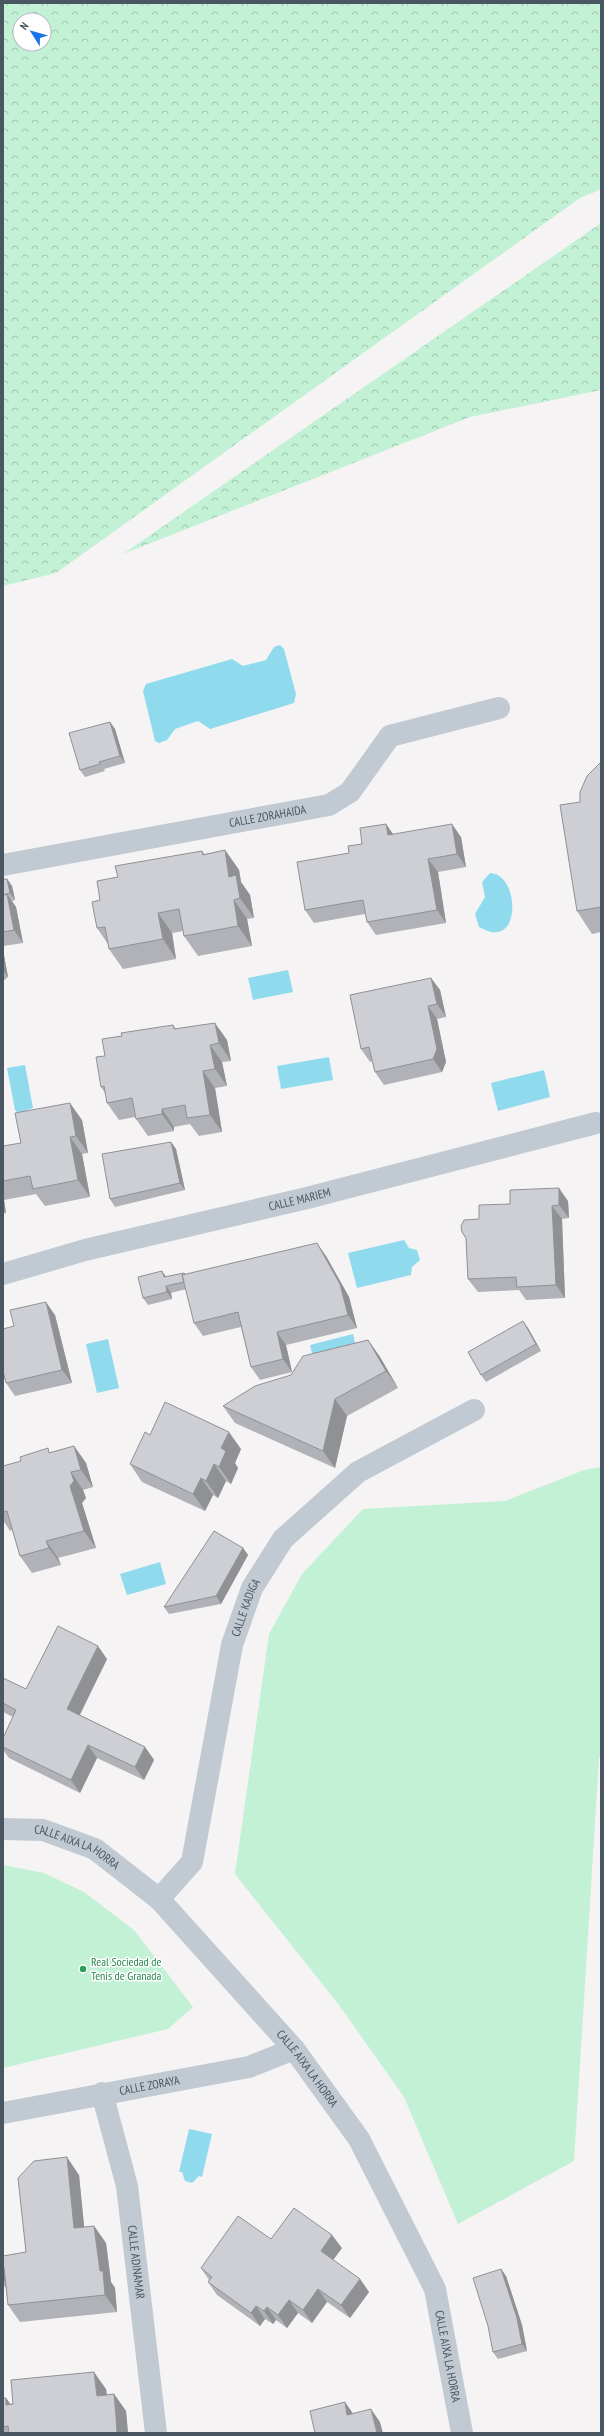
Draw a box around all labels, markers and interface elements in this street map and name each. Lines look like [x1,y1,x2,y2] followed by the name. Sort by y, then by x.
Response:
[12,12,52,52] north arrow
[17,19,31,33] text: N
[228,801,307,830] street label: CALLE ZORAHAIDA
[267,1184,332,1214] street label: CALLE MARIEM
[228,1575,263,1638] street label: CALLE KADIGA
[34,1822,123,1873] street label: CALLE AIXA LA HORRA
[91,1954,162,1983] place label: Real Sociedad de Tenis de Granada
[78,1964,88,1974] marker: Real Sociedad de Tenis de Granada
[273,2027,342,2110] street label: CALLE AIXA LA HORRA
[118,2072,181,2098] street label: CALLE ZORAYA
[125,2224,148,2300] street label: CALLE ADINAMAR
[432,2309,464,2404] street label: CALLE AIXA LA HORRA

